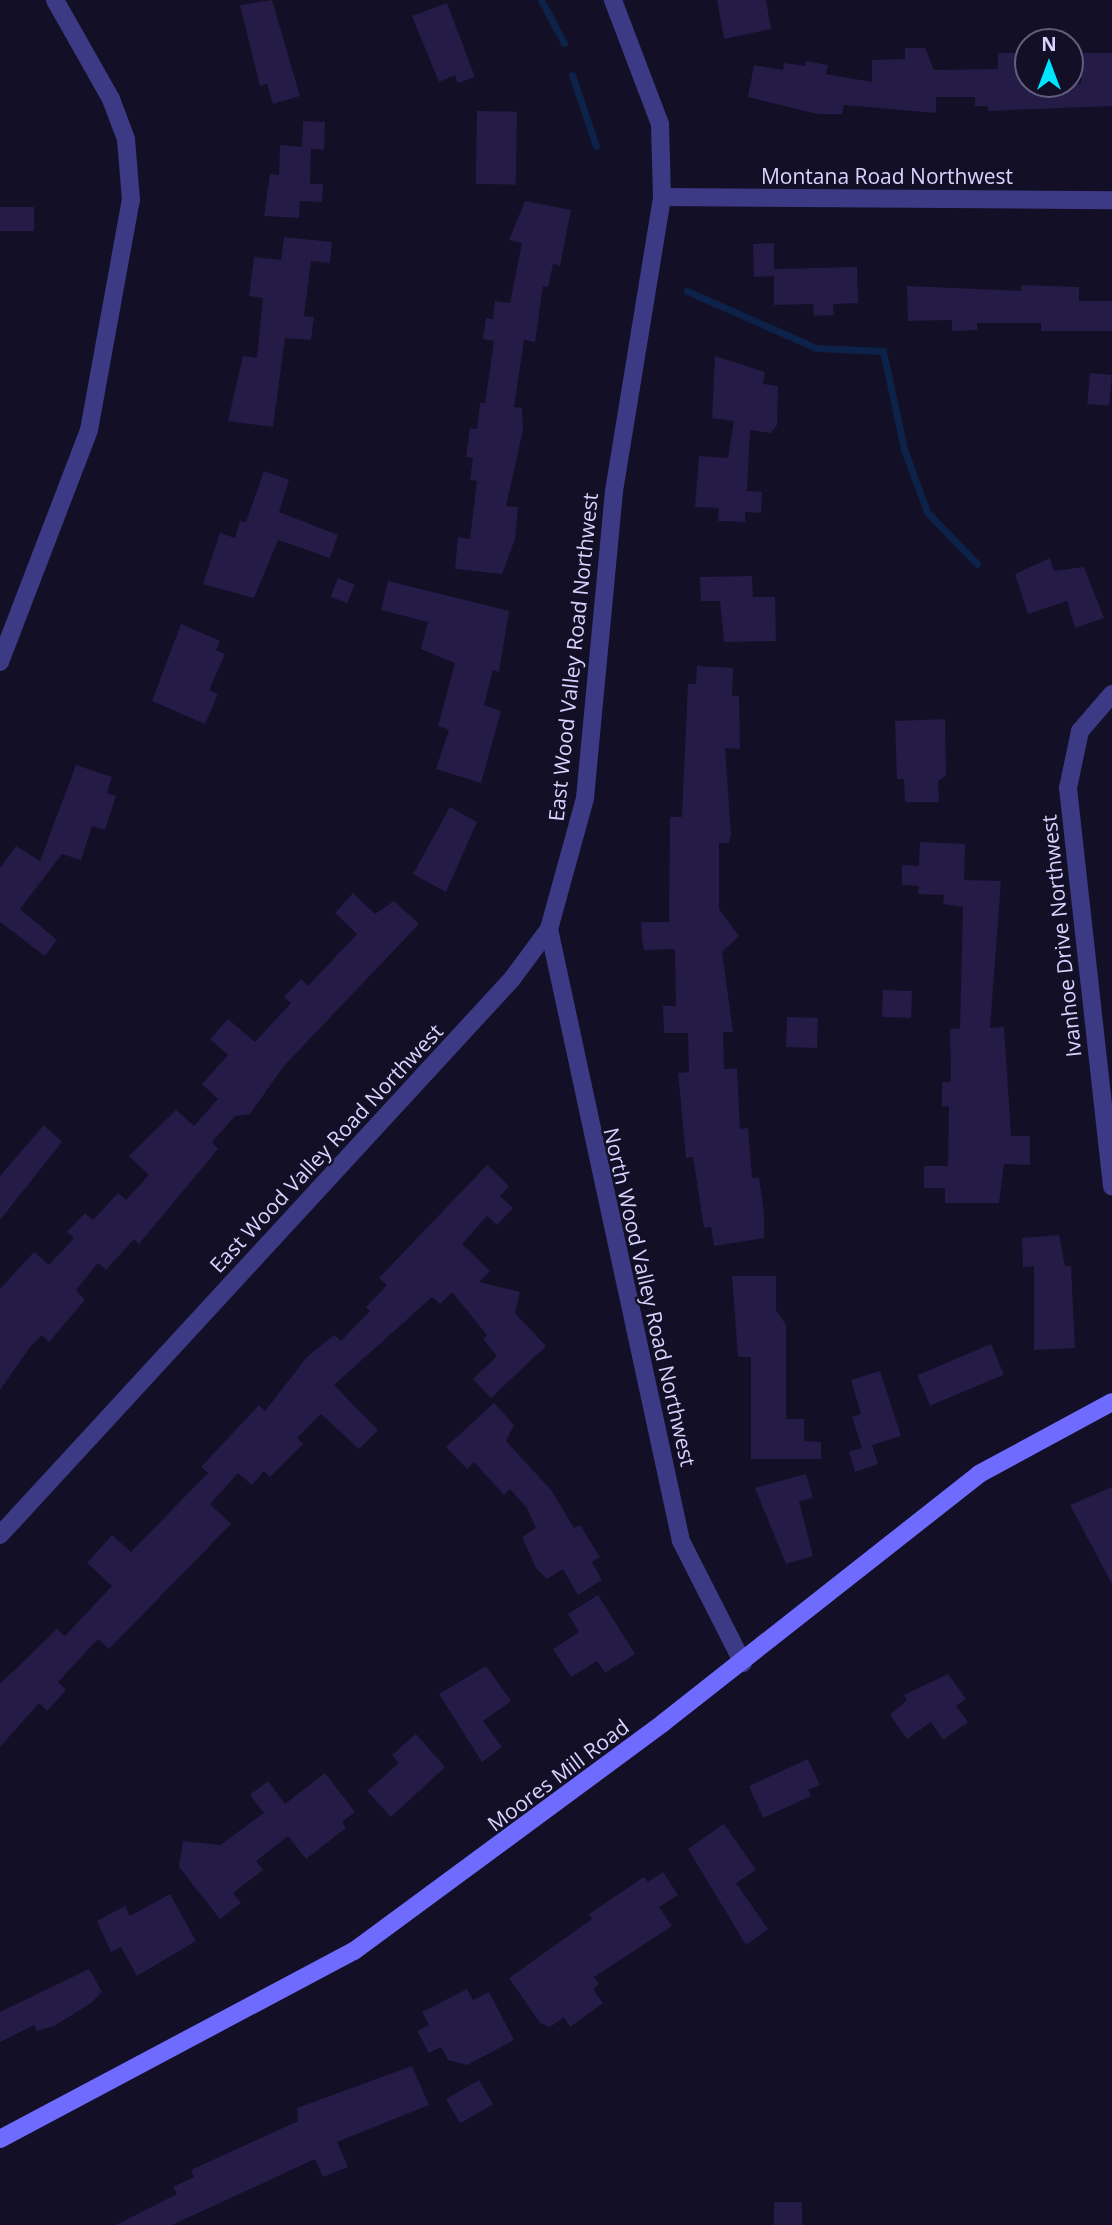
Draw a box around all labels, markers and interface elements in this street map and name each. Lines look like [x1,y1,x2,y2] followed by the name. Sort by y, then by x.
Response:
[1014,28,1084,98] north arrow
[1041,31,1057,57] text: N
[761,163,1013,189] street label: Montana Road Northwest
[543,491,603,823] street label: East Wood Valley Road Northwest
[1036,814,1086,1058] street label: Ivanhoe Drive Northwest
[204,1019,448,1277] street label: East Wood Valley Road Northwest
[599,1125,701,1469] street label: North Wood Valley Road Northwest
[482,1714,634,1836] street label: Moores Mill Road

